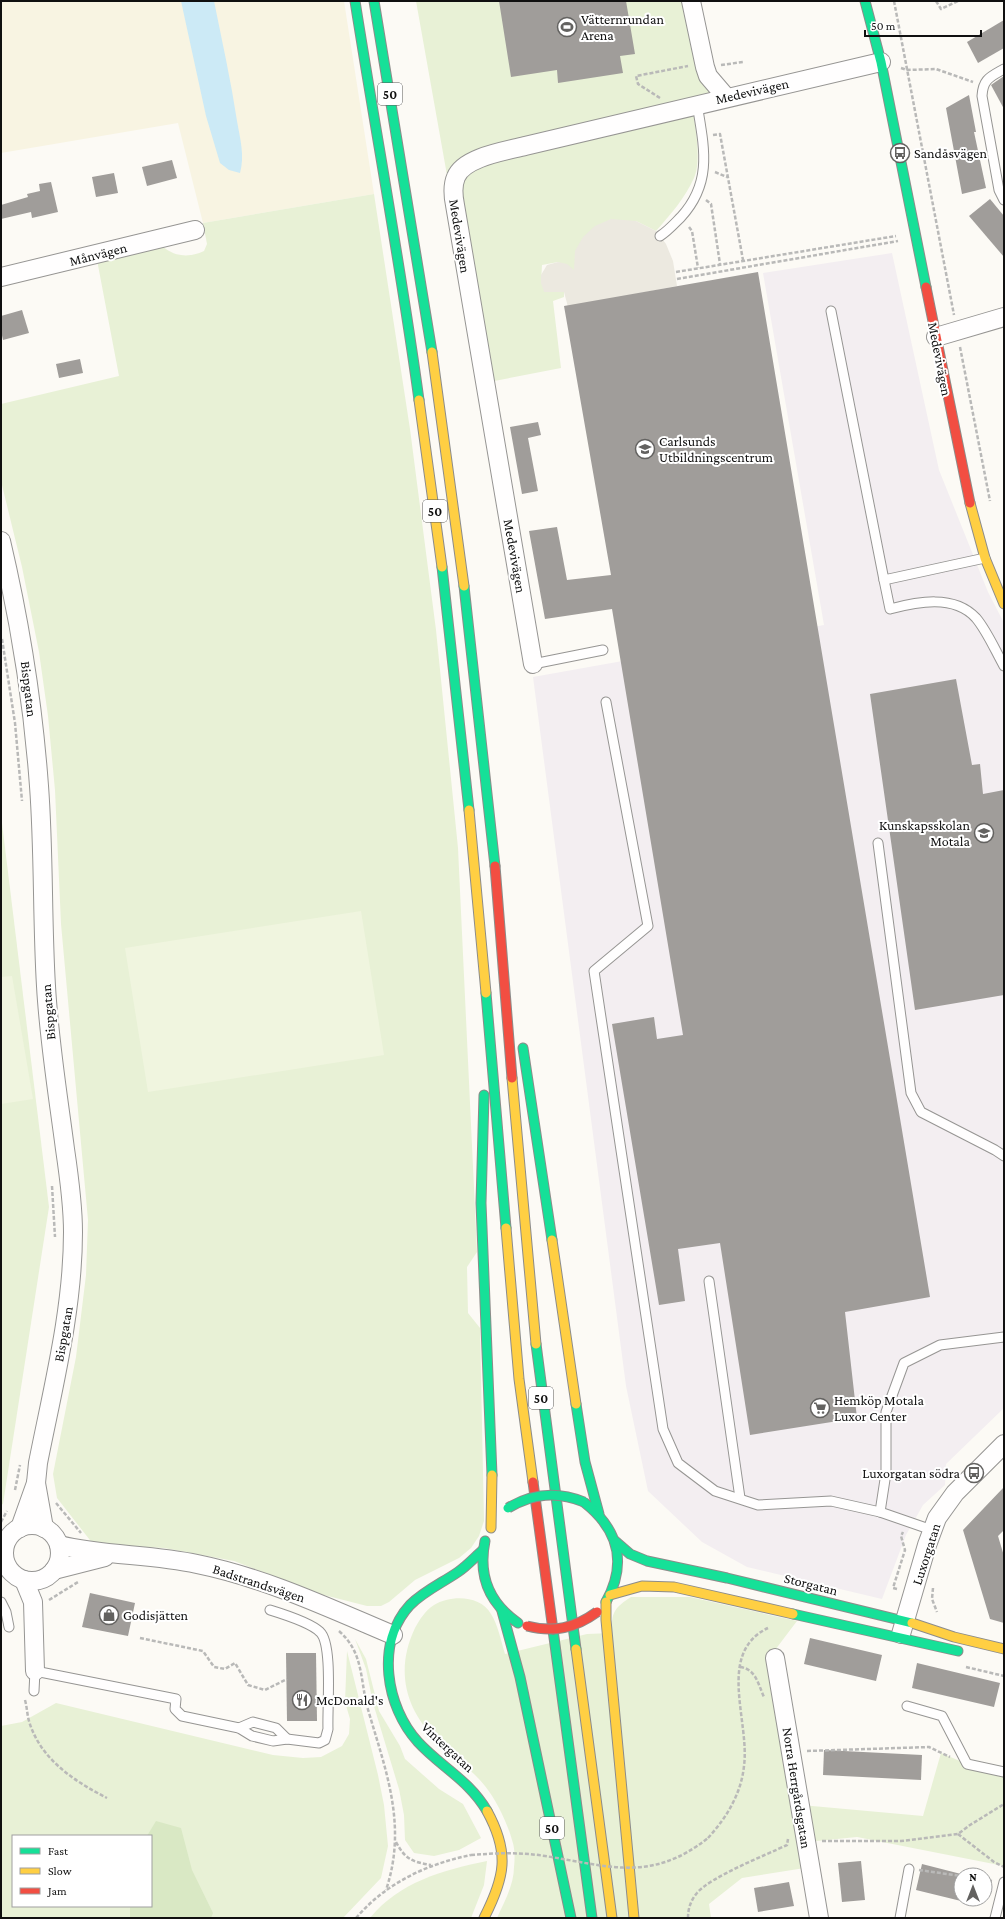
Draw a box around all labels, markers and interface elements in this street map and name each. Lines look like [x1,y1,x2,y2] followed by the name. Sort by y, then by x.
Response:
[581,11,664,43] place label: Vätternrundan Arena
[865,12,981,38] scale bar
[556,16,578,38] sports icon: Vätternrundan Arena
[871,19,896,33] text: 50 m
[714,75,791,107] street label: Medevivägen
[378,83,402,105] road number: 50
[889,142,911,164] bus stop icon: Sandåsvägen
[914,145,988,161] place label: Sandåsvägen
[446,198,474,275] street label: Medevivägen
[68,239,129,269] street label: Månvägen
[925,321,955,398] street label: Medevivägen
[659,433,773,465] place label: Carlsunds Utbildningscentrum
[634,438,656,460] school or university icon: Carlsunds Utbildningscentrum
[423,500,447,522] road number: 50
[501,518,529,595] street label: Medevivägen
[18,660,40,718] street label: Bispgatan
[879,817,971,849] place label: Kunskapsskolan Motala
[973,822,995,844] school or university icon: Kunskapsskolan Motala
[38,983,58,1041] street label: Bispgatan
[50,1305,76,1363] street label: Bispgatan
[529,1387,553,1409] road number: 50
[834,1392,924,1424] place label: Hemköp Motala Luxor Center
[809,1397,831,1419] supermarket icon: Hemköp Motala Luxor Center
[963,1462,985,1484] bus stop icon: Luxorgatan södra
[862,1465,961,1481] place label: Luxorgatan södra
[908,1521,944,1587] street label: Luxorgatan
[211,1561,308,1606] street label: Badstrandsvägen
[783,1570,840,1598] street label: Storgatan
[98,1604,120,1626] shop icon: Godisjätten
[123,1607,189,1624] place label: Godisjätten
[291,1689,313,1711] restaurant icon: McDonald's
[316,1692,383,1708] place label: McDonald's
[418,1719,478,1776] street label: Vintergatan
[780,1726,815,1850] street label: Norra Herrgårdsgatan
[540,1817,564,1839] road number: 50
[12,1835,152,1907] legend
[48,1844,69,1858] text: Fast
[48,1864,72,1878] text: Slow
[953,1867,993,1907] north arrow
[969,1871,977,1883] text: N
[47,1884,67,1898] text: Jam

